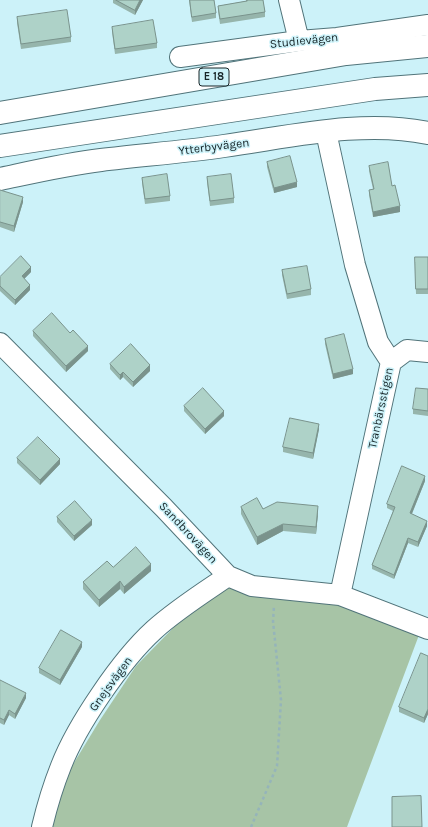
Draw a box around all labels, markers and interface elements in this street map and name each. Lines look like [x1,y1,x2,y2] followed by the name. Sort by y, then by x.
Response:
[269,30,339,52] street label: Studievägen
[199,68,229,86] road number: E 18
[178,136,250,158] street label: Ytterbyvägen
[365,366,397,450] street label: Tranbärsstigen
[156,499,220,567] street label: Sandbrovägen
[86,654,136,714] street label: Gnejsvägen

